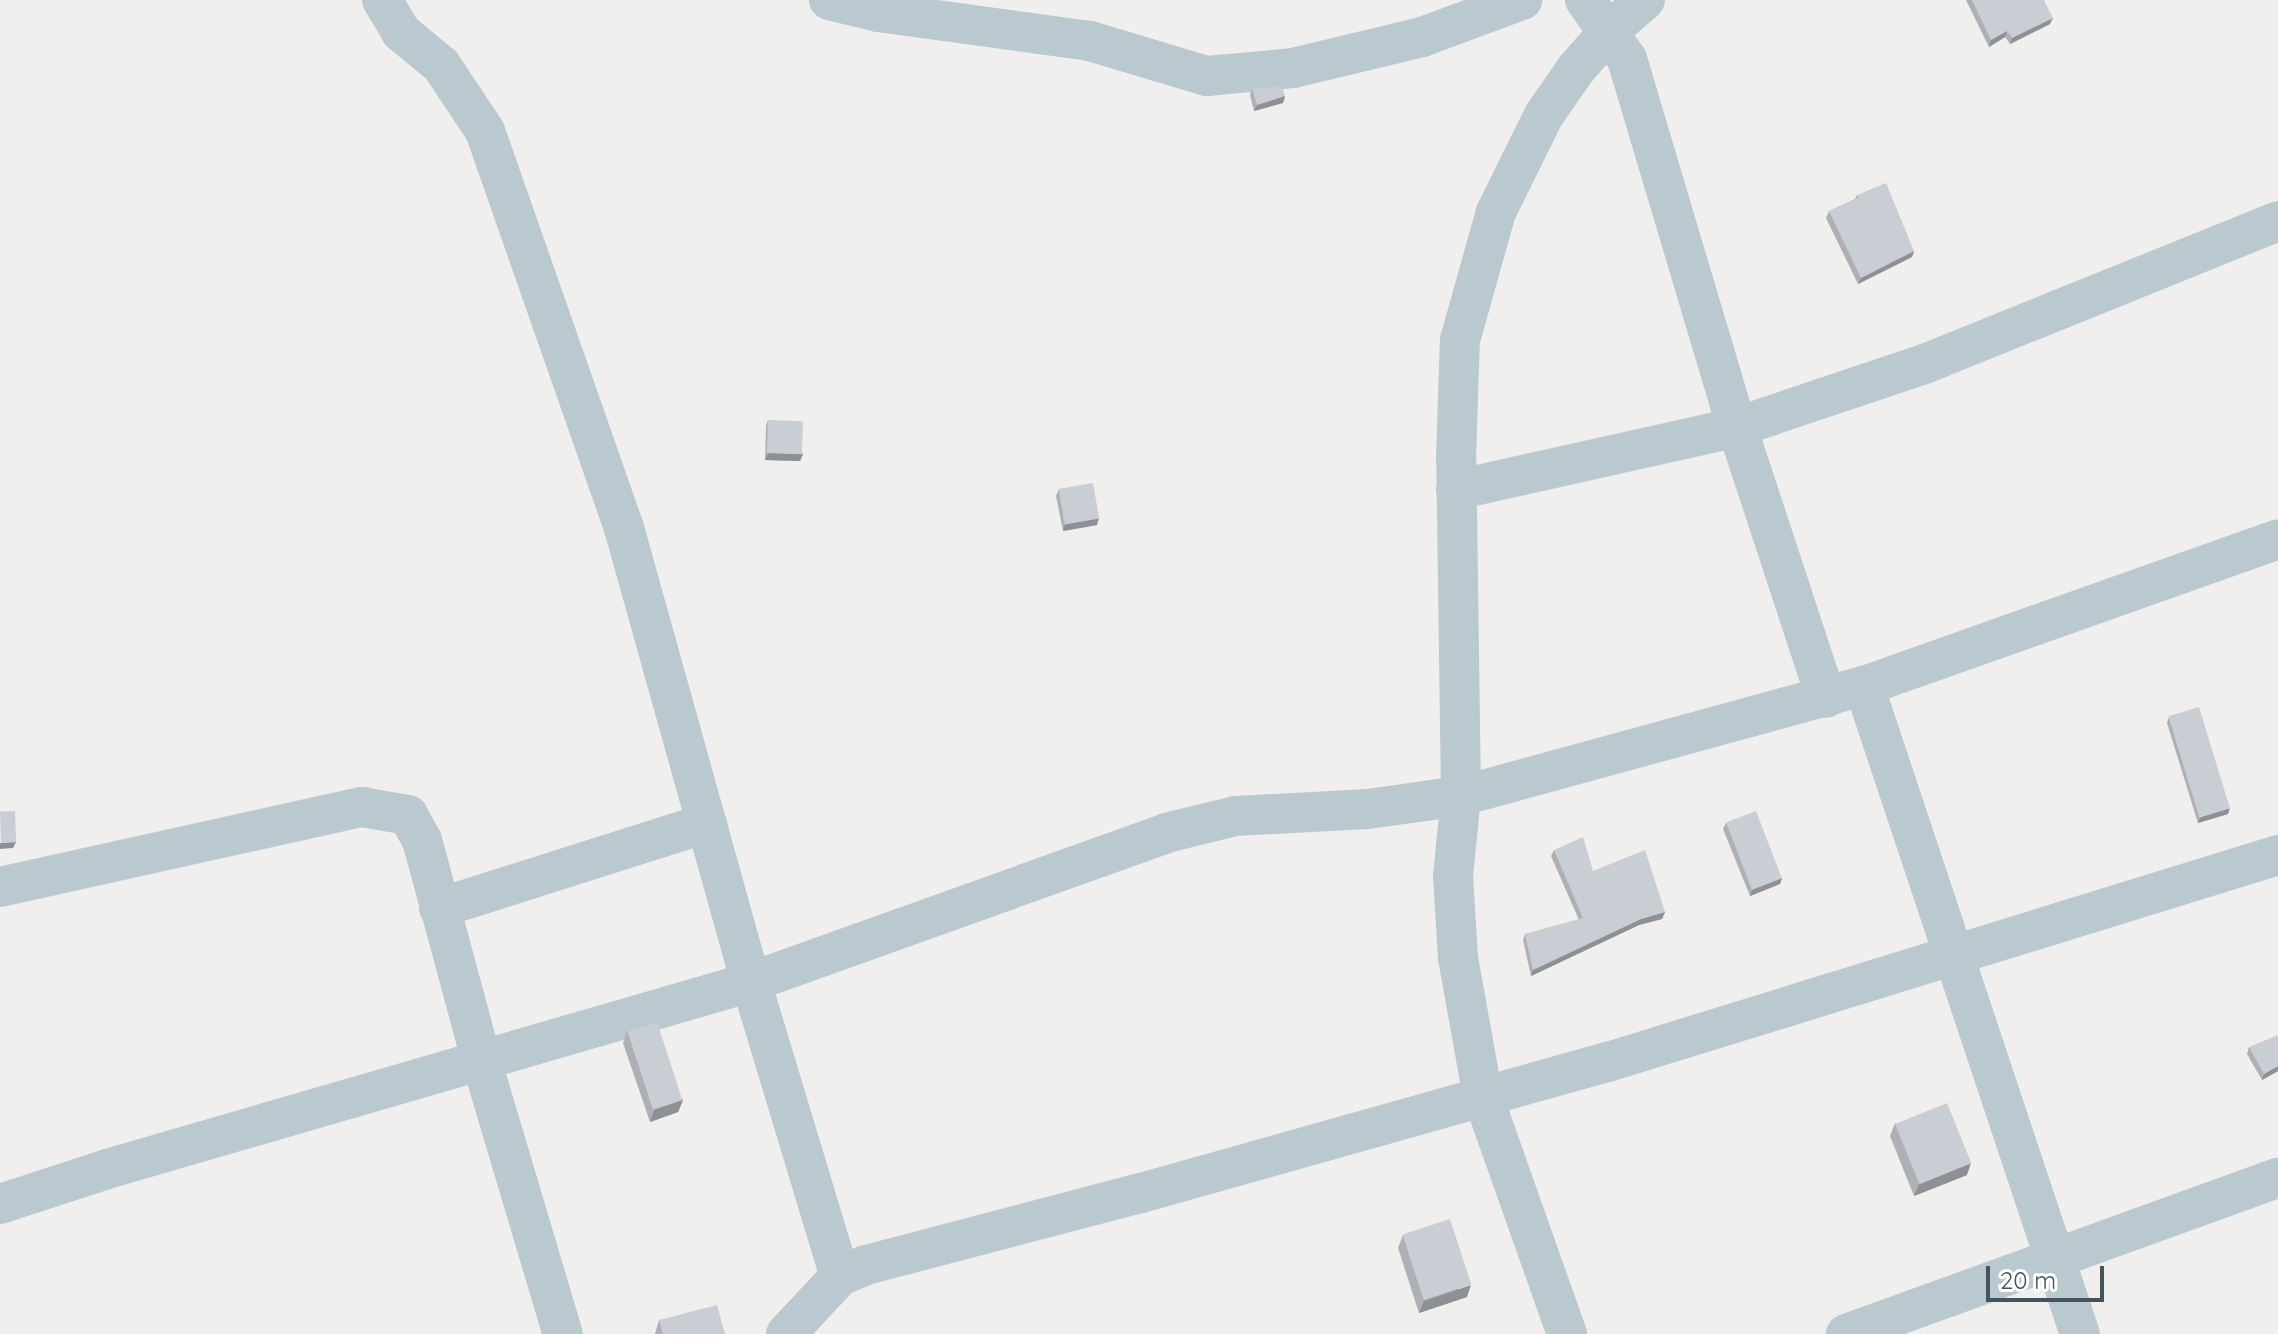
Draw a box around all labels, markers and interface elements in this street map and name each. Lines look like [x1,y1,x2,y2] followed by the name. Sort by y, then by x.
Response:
[1990,1250,2108,1300] scale bar
[2000,1265,2056,1295] text: 20 m

